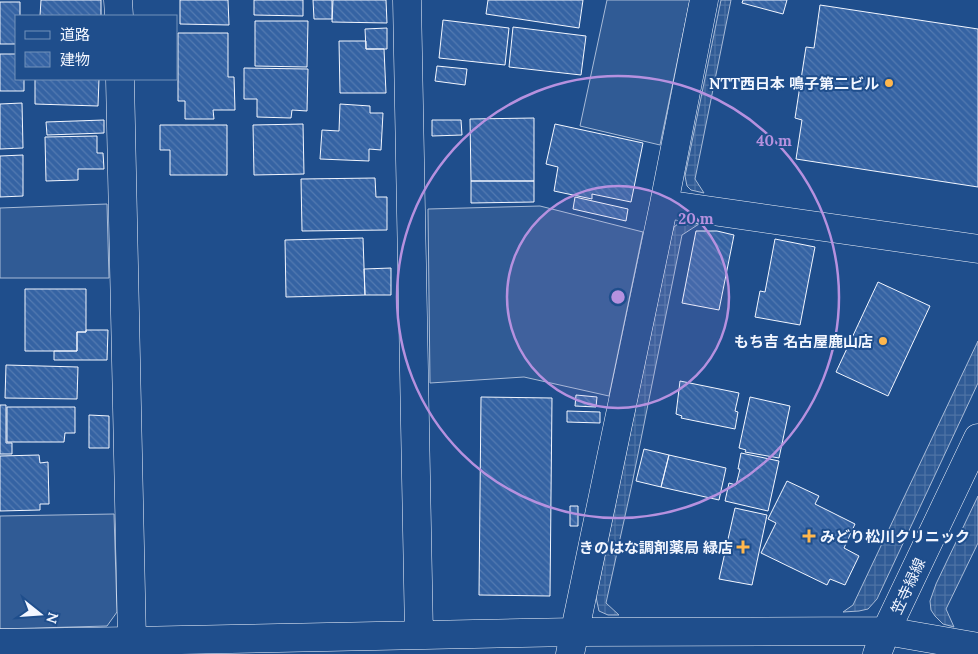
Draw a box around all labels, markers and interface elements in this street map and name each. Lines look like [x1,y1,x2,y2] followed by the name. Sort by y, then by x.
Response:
[15,15,178,80] legend
[60,25,90,44] text: 道路
[60,50,90,69] text: 建物
[709,74,879,93] place label: NTT西日本 鳴子第二ビル
[883,77,895,89] marker: NTT西日本 鳴子第二ビル
[756,131,792,150] text: 40 m
[678,209,714,228] text: 20 m
[609,288,627,306] centre of rings
[734,332,873,351] place label: もち吉 名古屋鹿山店
[877,335,889,347] marker: もち吉 名古屋鹿山店
[820,527,970,546] place label: みどり松川クリニック
[802,529,816,543] marker: みどり松川クリニック
[579,538,733,557] place label: きのはな調剤薬局 緑店
[737,541,749,553] marker: きのはな調剤薬局 緑店
[887,555,929,617] street label: 笠寺緑線
[15,589,65,639] north arrow
[42,610,63,626] text: N

